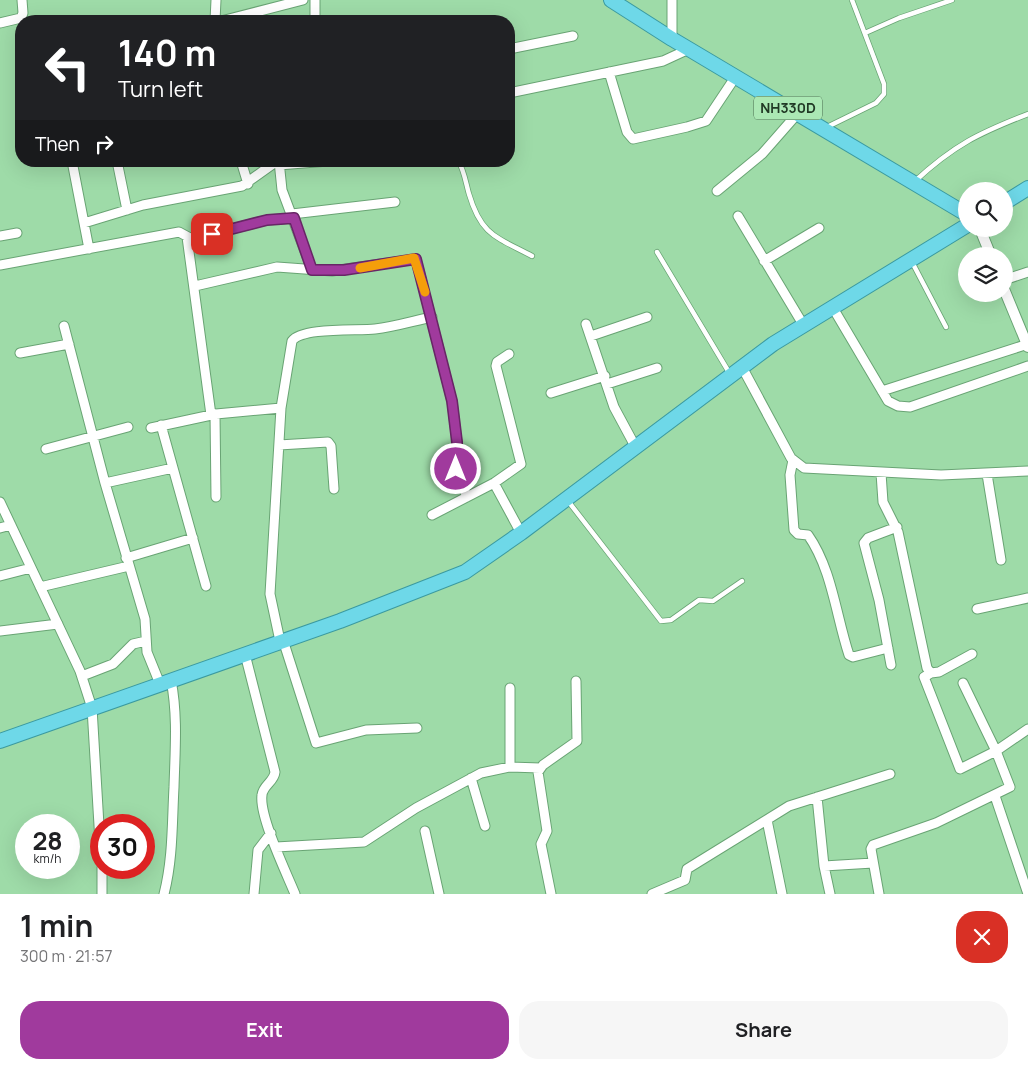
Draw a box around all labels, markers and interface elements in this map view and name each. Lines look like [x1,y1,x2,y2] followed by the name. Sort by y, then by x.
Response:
[118,29,216,77] text: 140 m
[35,35,100,100] icon: left
[118,74,203,104] text: Turn left
[754,96,822,120] road number: NH330D
[90,130,118,158] icon: right
[35,131,80,157] text: Then
[958,182,1013,302] map controls
[958,182,1013,237] button: search
[191,213,233,255] pin
[198,220,226,248] icon: arrive
[958,247,1013,302] button: layers
[429,442,481,494] position arrow
[90,814,155,879] speed limit sign: 30
[32,823,63,858] text: 28
[34,850,61,867] text: km/h
[20,905,93,946] text: 1 min
[956,911,1008,963] button: close
[20,945,113,967] text: 300 m · 21:57
[20,1001,509,1059] button: Exit
[519,1001,1008,1059] button: Share

